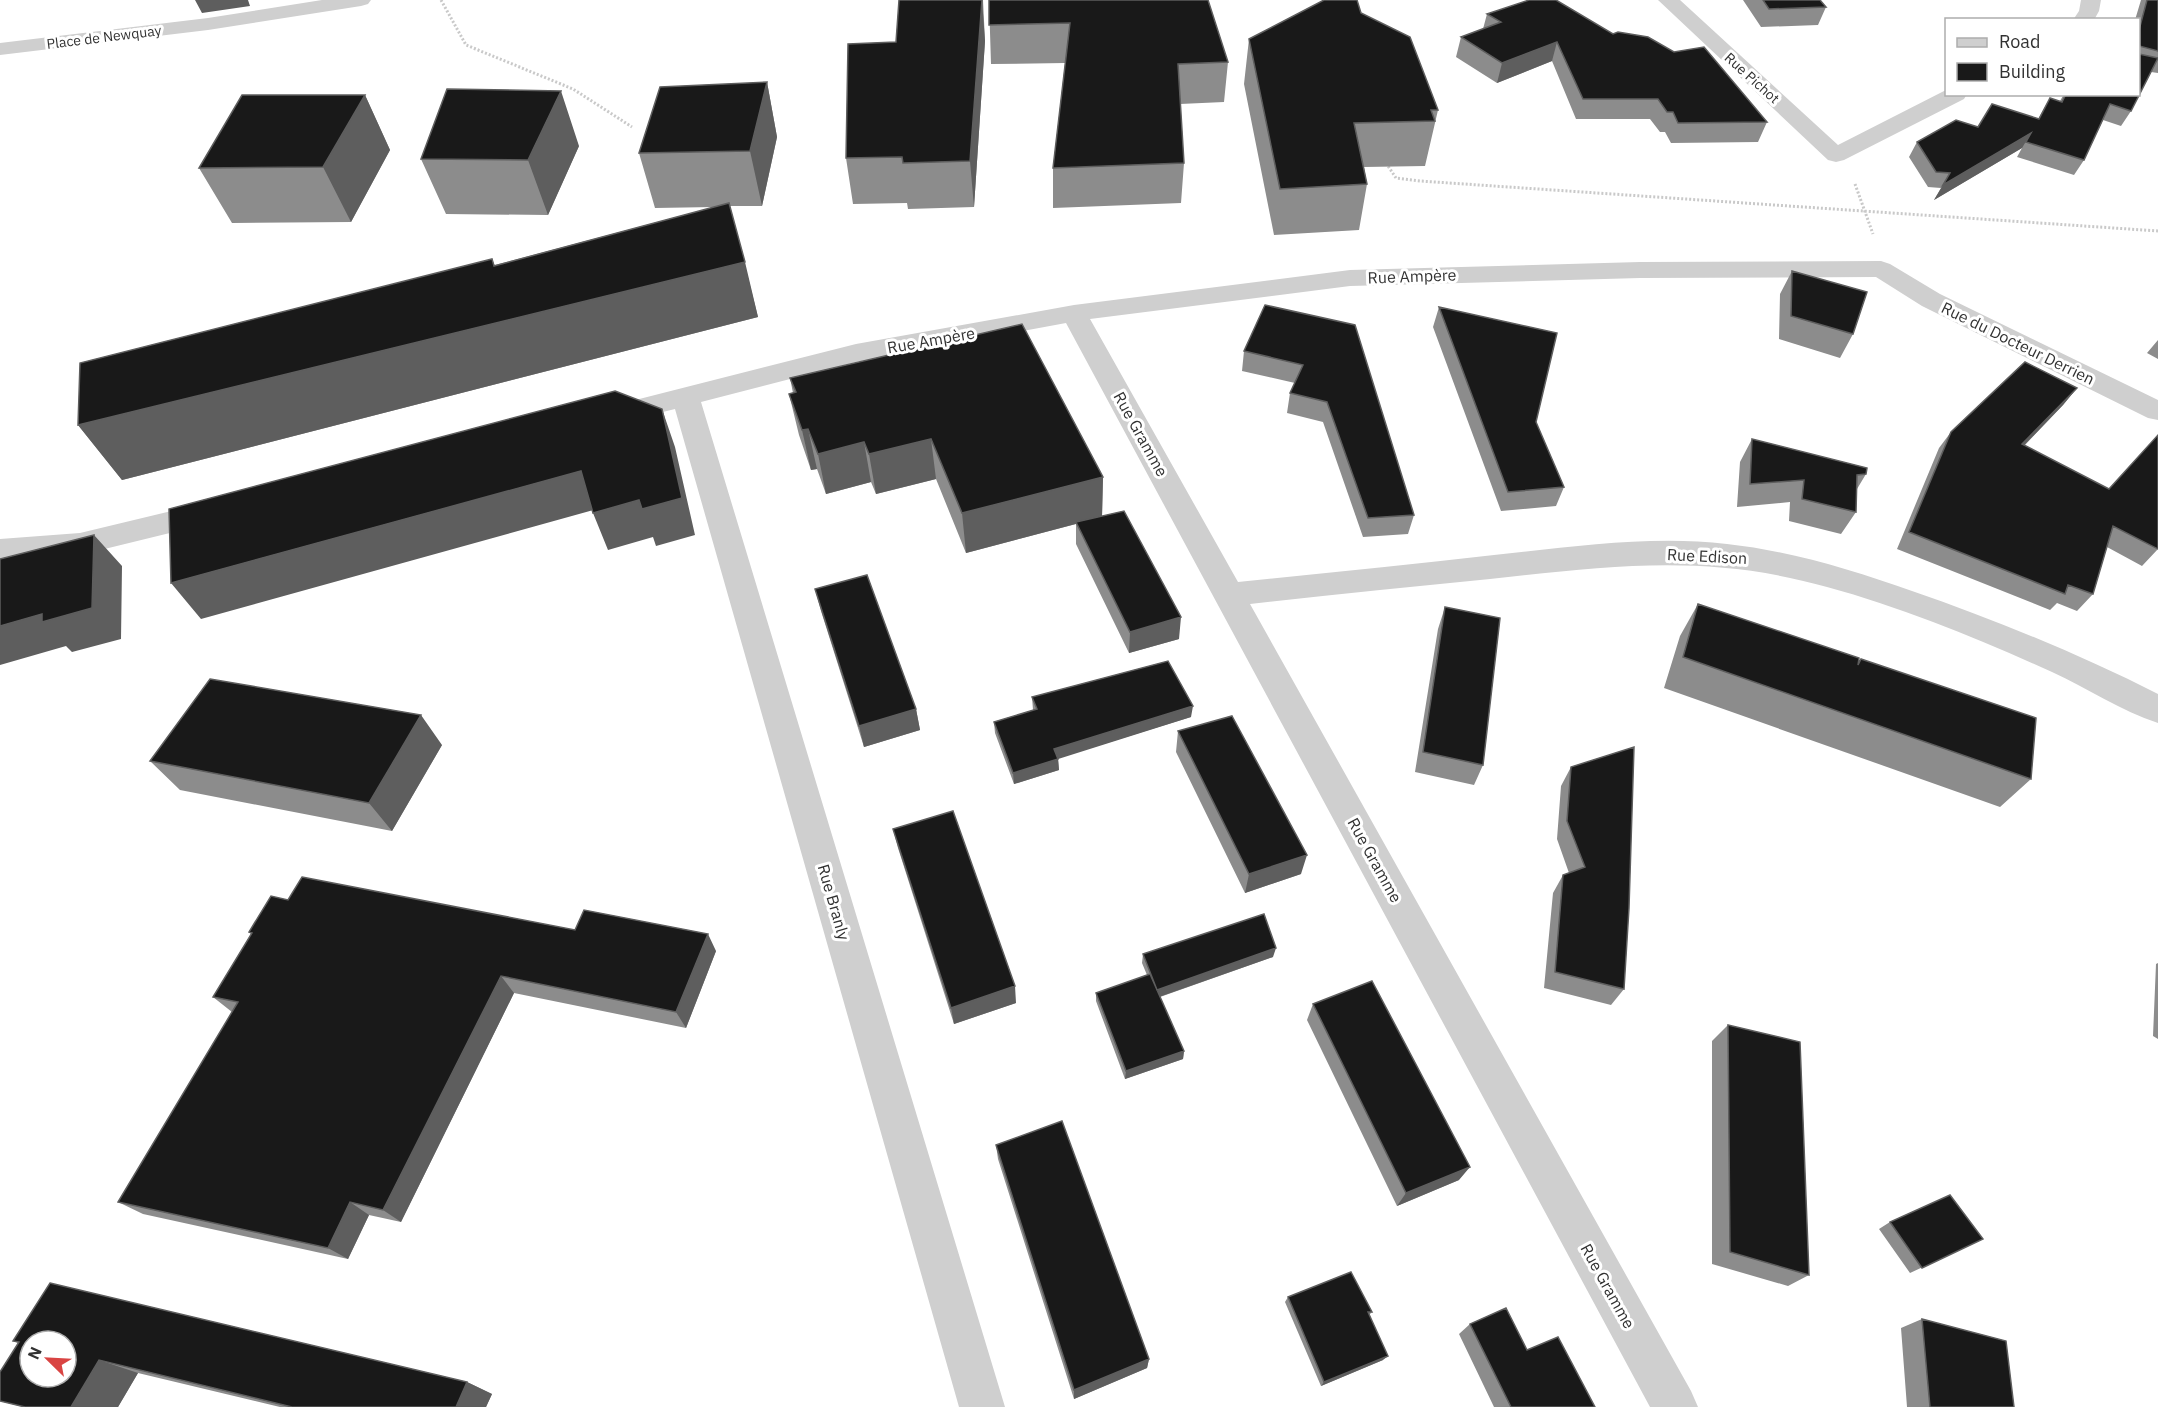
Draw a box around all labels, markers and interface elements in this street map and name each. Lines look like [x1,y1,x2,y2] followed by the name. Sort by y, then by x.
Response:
[1945,18,2140,96] legend
[46,21,162,53] street label: Place de Newquay
[1999,30,2040,53] text: Road
[1721,49,1783,107] street label: Rue Pichot
[1999,60,2066,83] text: Building
[1367,264,1457,288] street label: Rue Ampère
[1938,297,2098,389] street label: Rue du Docteur Derrien
[886,322,977,358] street label: Rue Ampère
[1109,388,1173,480] street label: Rue Gramme
[1666,544,1748,568] street label: Rue Edison
[1343,814,1407,906] street label: Rue Gramme
[814,862,854,942] street label: Rue Branly
[1576,1240,1640,1332] street label: Rue Gramme
[18,1329,78,1389] north arrow
[23,1344,46,1362] text: N

